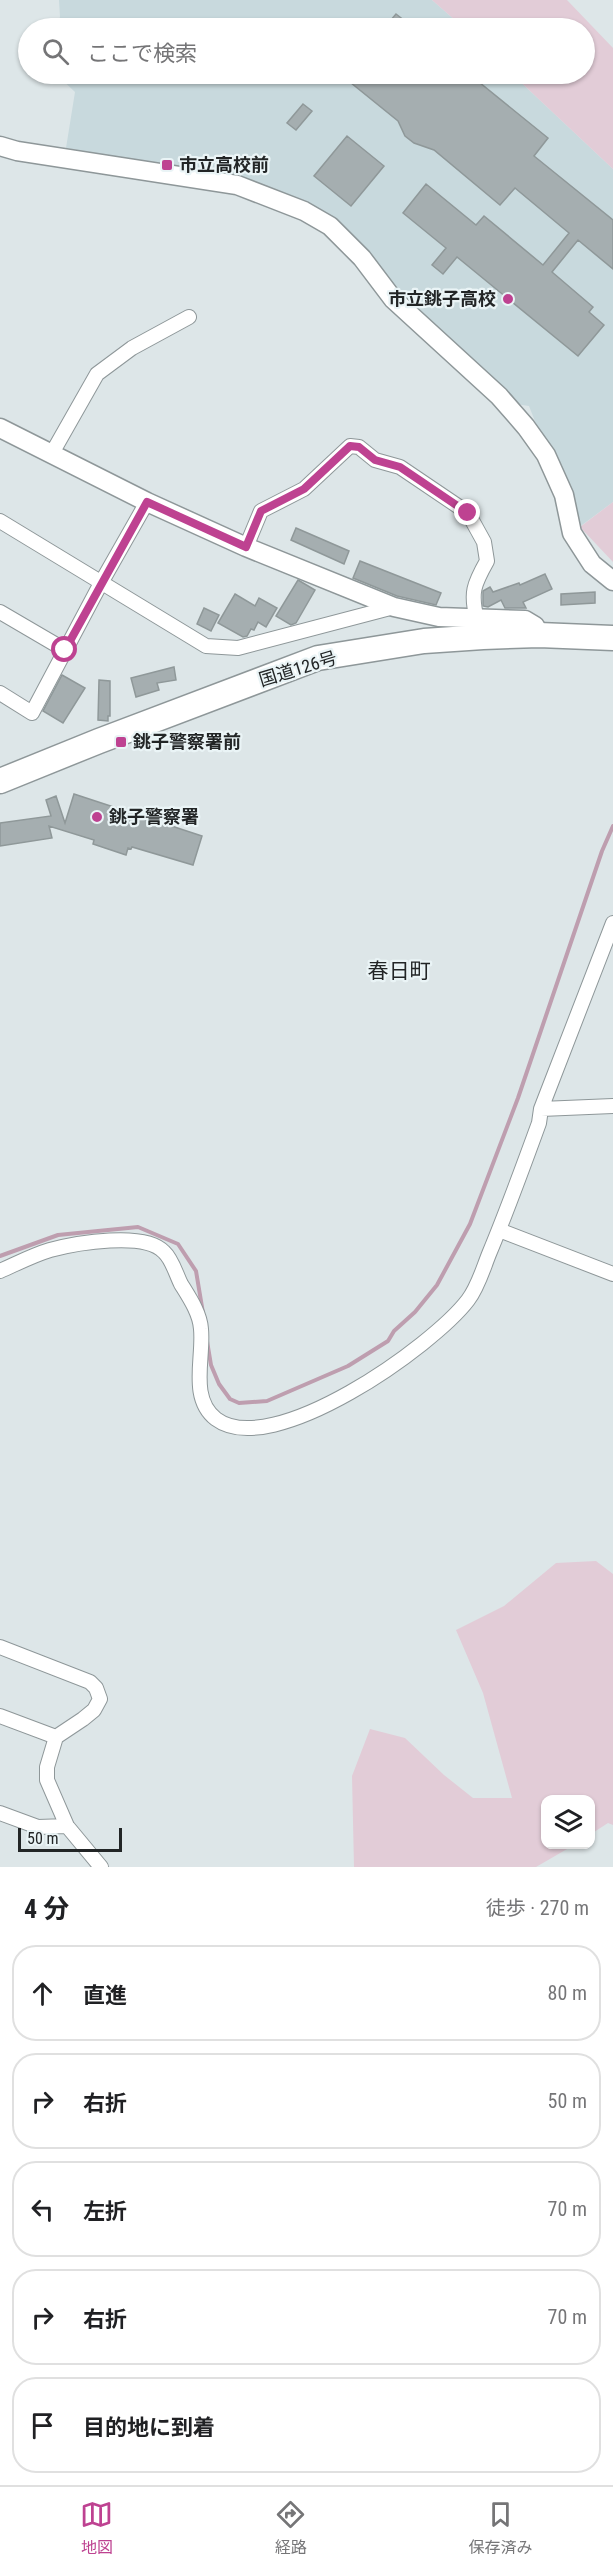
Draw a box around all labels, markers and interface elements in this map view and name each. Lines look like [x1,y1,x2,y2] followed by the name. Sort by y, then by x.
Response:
[18,18,595,84] search box
[39,35,72,68] icon: search
[87,41,197,66] text: ここで検索
[179,154,269,175] place label: 市立高校前
[160,158,174,172] marker: 市立高校前
[388,288,496,309] place label: 市立銚子高校
[501,292,515,306] marker: 市立銚子高校
[454,499,480,525] route end
[51,636,77,662] route start
[256,647,339,690] street label: 国道126号
[132,731,241,752] place label: 銚子警察署前
[114,735,128,749] marker: 銚子警察署前
[108,806,199,827] place label: 銚子警察署
[90,810,104,824] marker: 銚子警察署
[368,959,431,983] district label: 春日町
[541,1795,595,1849] map controls
[541,1795,595,1849] button: layers
[18,1825,122,1852] scale bar
[27,1829,59,1848] text: 50 m
[24,1894,69,1924] text: 4 分
[486,1896,589,1920] text: 徒歩 · 270 m
[26,1977,59,2010] icon: ahead
[548,1981,587,2005] text: 80 m
[83,1983,127,2008] text: 直進
[26,2085,59,2118] icon: right
[548,2089,587,2113] text: 50 m
[83,2091,127,2116] text: 右折
[26,2193,59,2226] icon: left
[548,2197,587,2221] text: 70 m
[83,2199,127,2224] text: 左折
[26,2301,59,2334] icon: right
[548,2305,587,2329] text: 70 m
[83,2307,127,2332] text: 右折
[26,2409,59,2442] icon: arrive
[83,2415,215,2440] text: 目的地に到着
[80,2498,113,2558] tab: 地図
[274,2498,307,2558] tab: 経路
[468,2498,532,2558] tab: 保存済み

